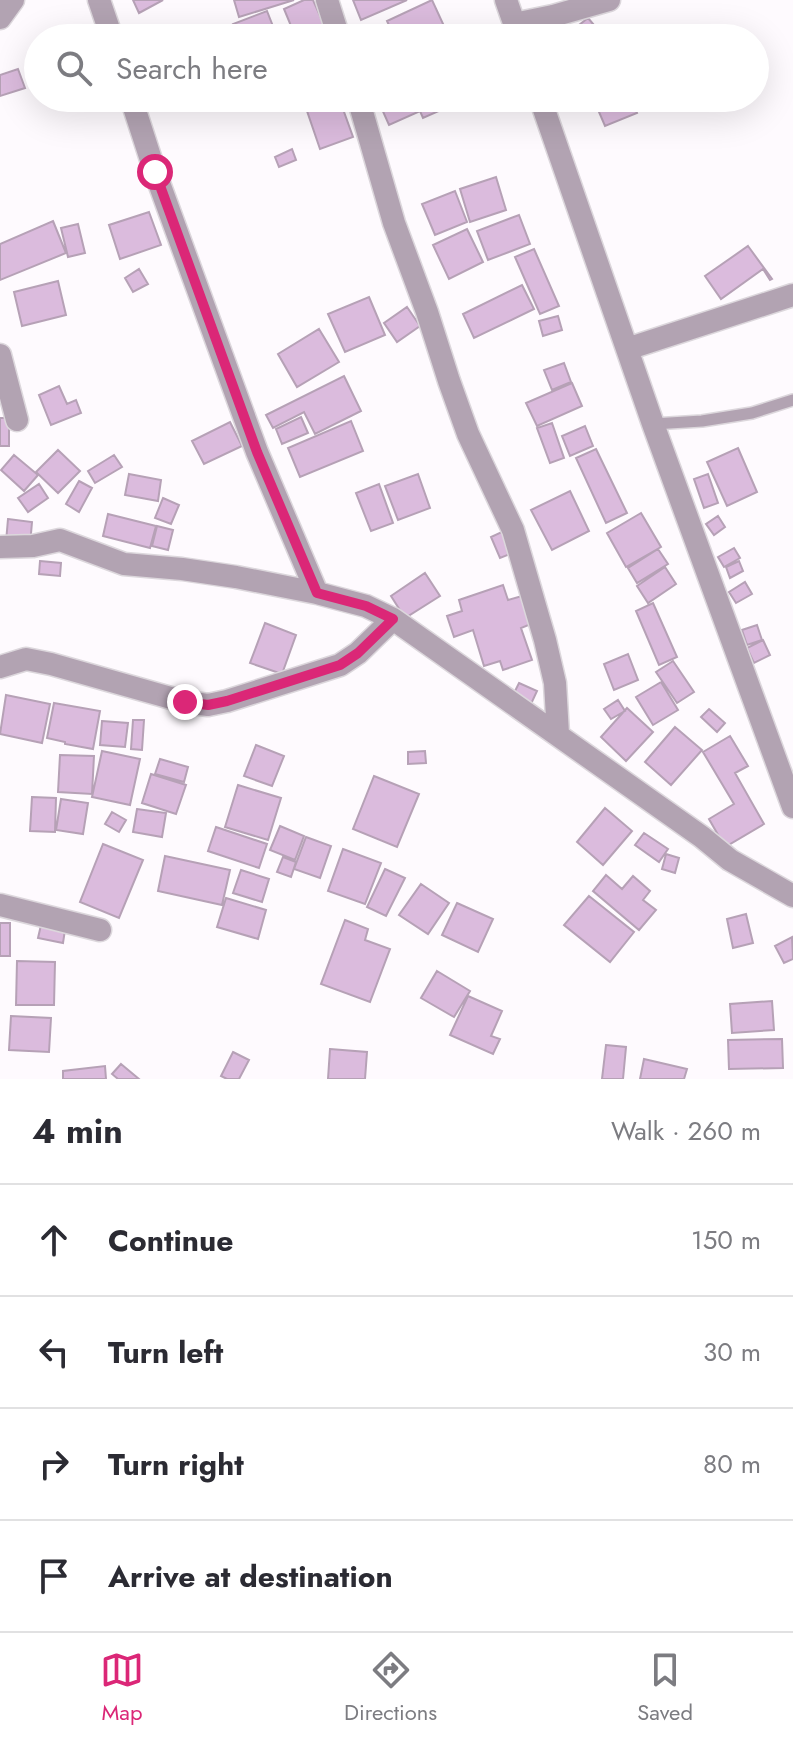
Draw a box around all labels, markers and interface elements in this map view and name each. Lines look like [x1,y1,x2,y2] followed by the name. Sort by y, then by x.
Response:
[24,24,769,112] search box
[52,46,96,90] icon: search
[116,47,268,90] text: Search here
[137,154,173,190] route start
[167,684,203,720] route end
[32,1107,123,1156] text: 4 min
[611,1112,761,1150] text: Walk · 260 m
[32,1218,76,1262] icon: ahead
[108,1219,234,1262] text: Continue
[691,1221,761,1259] text: 150 m
[32,1330,76,1374] icon: left
[108,1331,223,1374] text: Turn left
[703,1333,761,1371] text: 30 m
[32,1442,76,1486] icon: right
[108,1443,244,1486] text: Turn right
[703,1445,761,1483] text: 80 m
[32,1554,76,1598] icon: arrive
[108,1555,393,1598] text: Arrive at destination
[100,1648,144,1728] tab: Map
[344,1648,437,1728] tab: Directions
[637,1648,693,1728] tab: Saved

